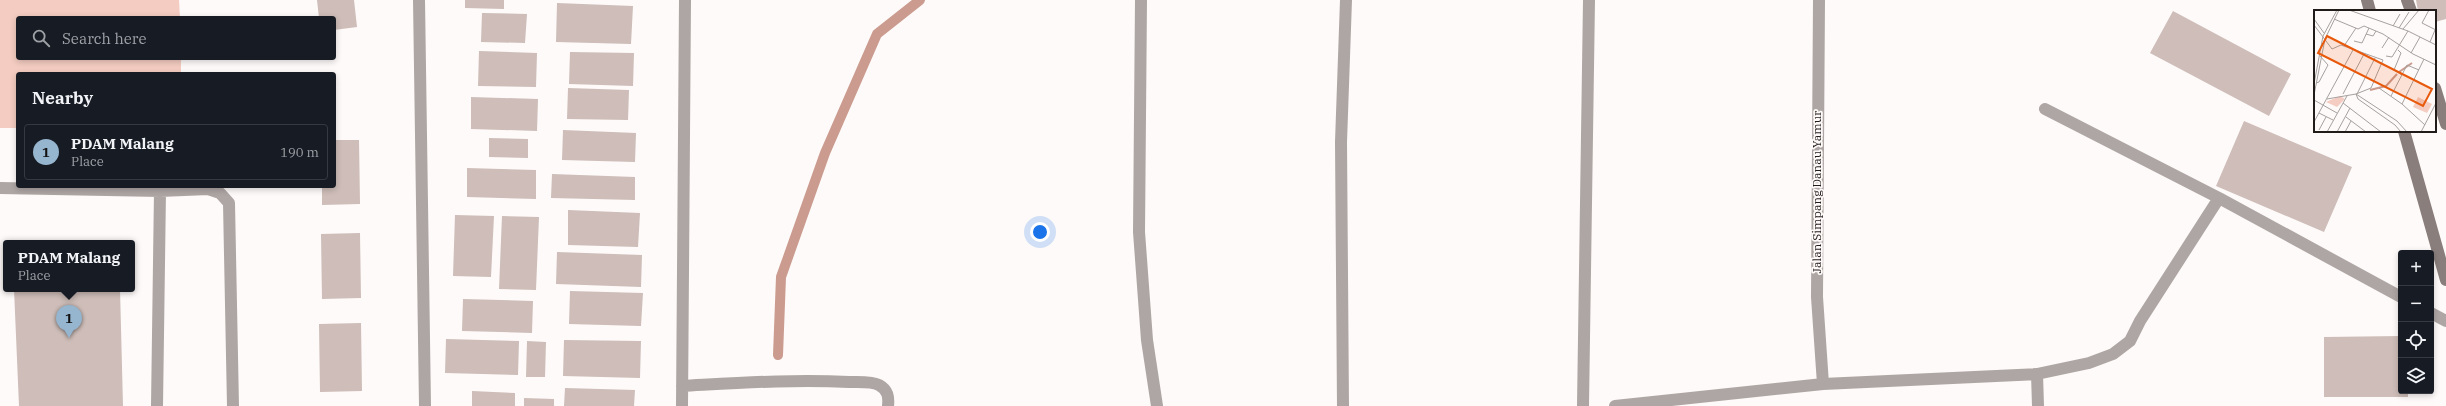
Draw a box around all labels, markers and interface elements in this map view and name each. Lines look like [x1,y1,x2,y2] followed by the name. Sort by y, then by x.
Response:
[2314,10,2436,132] inset map
[16,16,336,60] search box
[30,27,52,49] icon: search
[62,29,147,48] text: Search here
[32,87,93,109] text: Nearby
[1809,110,1824,273] street label: Jalan Simpang Danau Yamur
[71,134,174,153] text: PDAM Malang
[42,144,50,161] text: 1
[280,144,319,161] text: 190 m
[71,153,104,170] text: Place
[1030,222,1050,242] your location
[3,240,135,292] popup
[18,248,120,267] text: PDAM Malang
[2398,250,2434,394] map controls
[2398,250,2434,286] button: +
[18,267,50,284] text: Place
[2398,286,2434,322] button: −
[56,305,82,338] pin: 1
[2398,322,2434,358] button: locate
[2398,358,2434,394] button: layers

